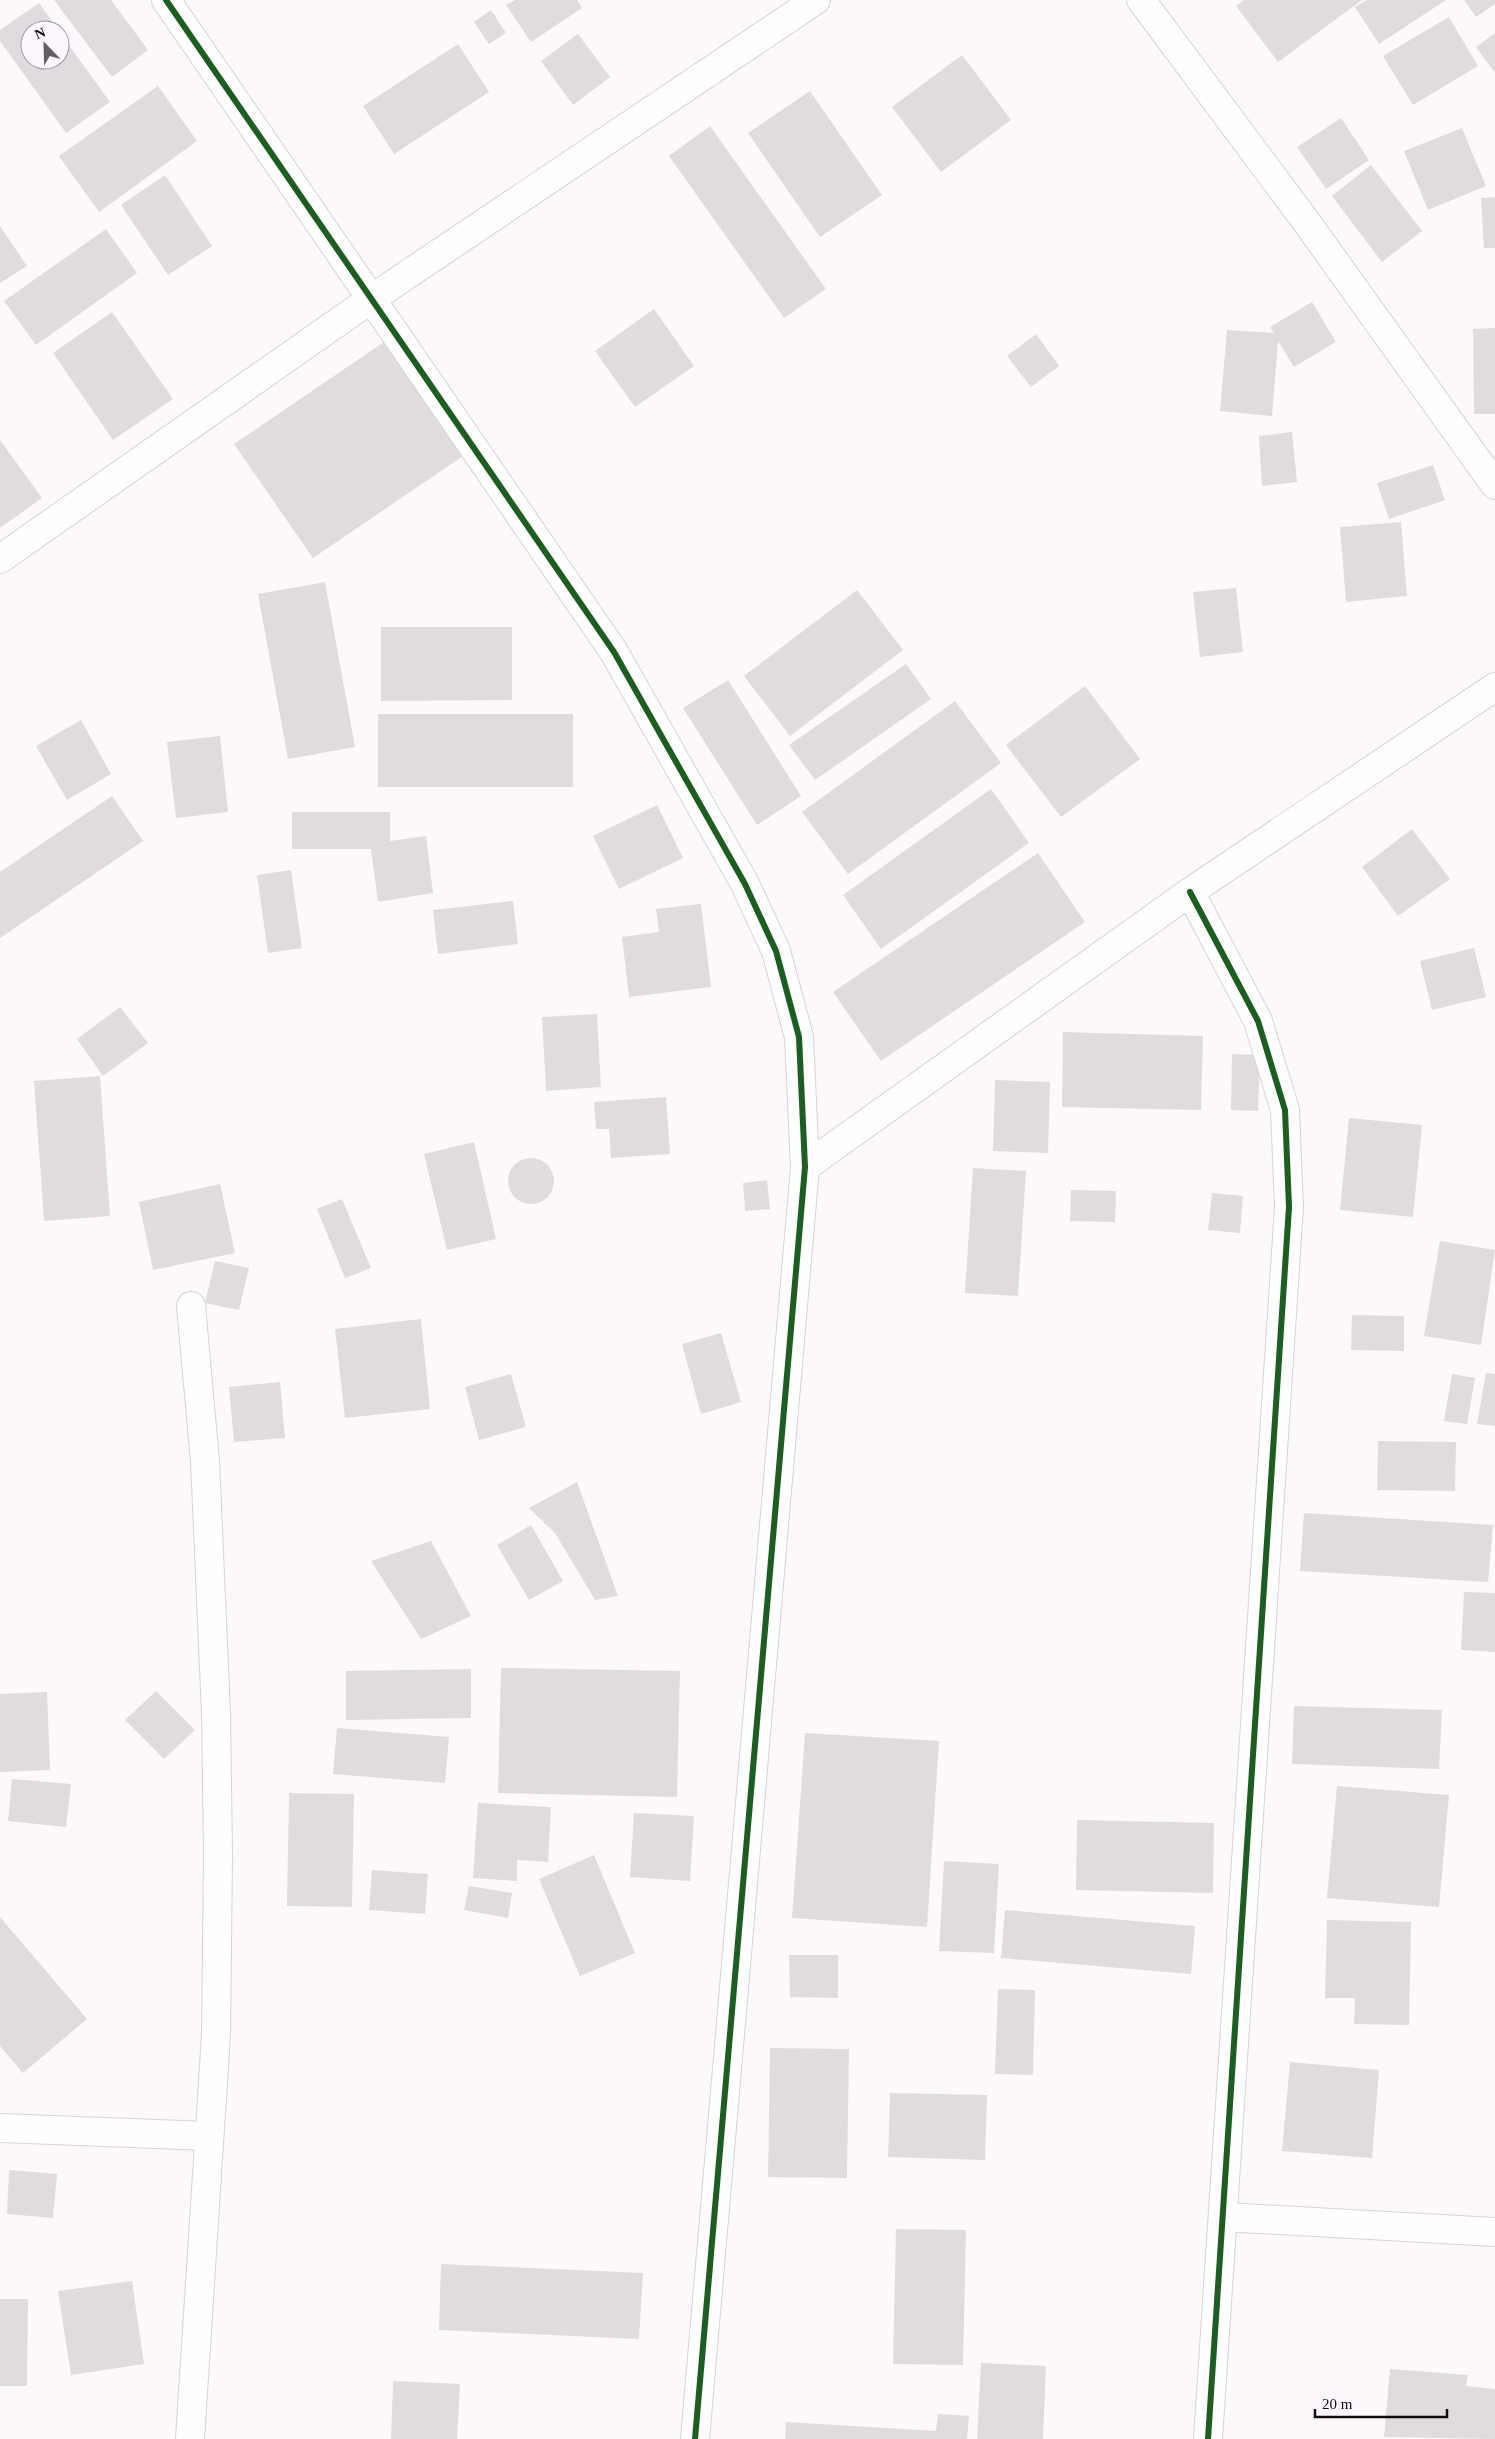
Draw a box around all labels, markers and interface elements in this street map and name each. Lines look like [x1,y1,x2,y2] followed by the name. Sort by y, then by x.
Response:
[20,20,70,70] north arrow
[33,25,48,42] text: N
[1315,2386,1448,2418] scale bar
[1322,2396,1353,2412] text: 20 m

